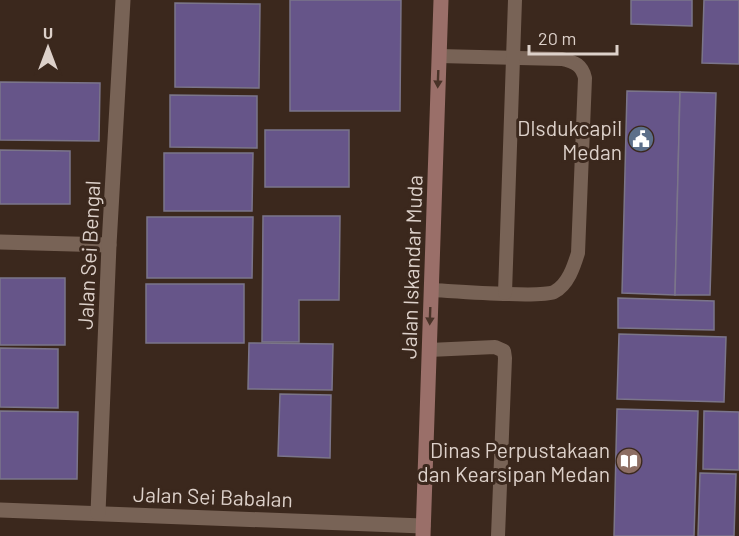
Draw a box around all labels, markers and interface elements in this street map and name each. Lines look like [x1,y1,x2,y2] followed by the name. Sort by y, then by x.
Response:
[18,18,78,78] north arrow
[529,18,618,56] scale bar
[43,23,53,42] text: U
[538,27,576,49] text: 20 m
[434,70,443,89] one-way arrow
[517,115,622,164] place label: DIsdukcapil Medan
[626,124,656,154] public building icon: DIsdukcapil Medan
[395,175,427,359] street label: Jalan Iskandar Muda
[72,180,104,330] street label: Jalan Sei Bengal
[426,307,435,326] one-way arrow
[417,437,610,486] place label: Dinas Perpustakaan dan Kearsipan Medan
[614,446,644,476] library icon: Dinas Perpustakaan dan Kearsipan Medan
[133,481,293,511] street label: Jalan Sei Babalan

